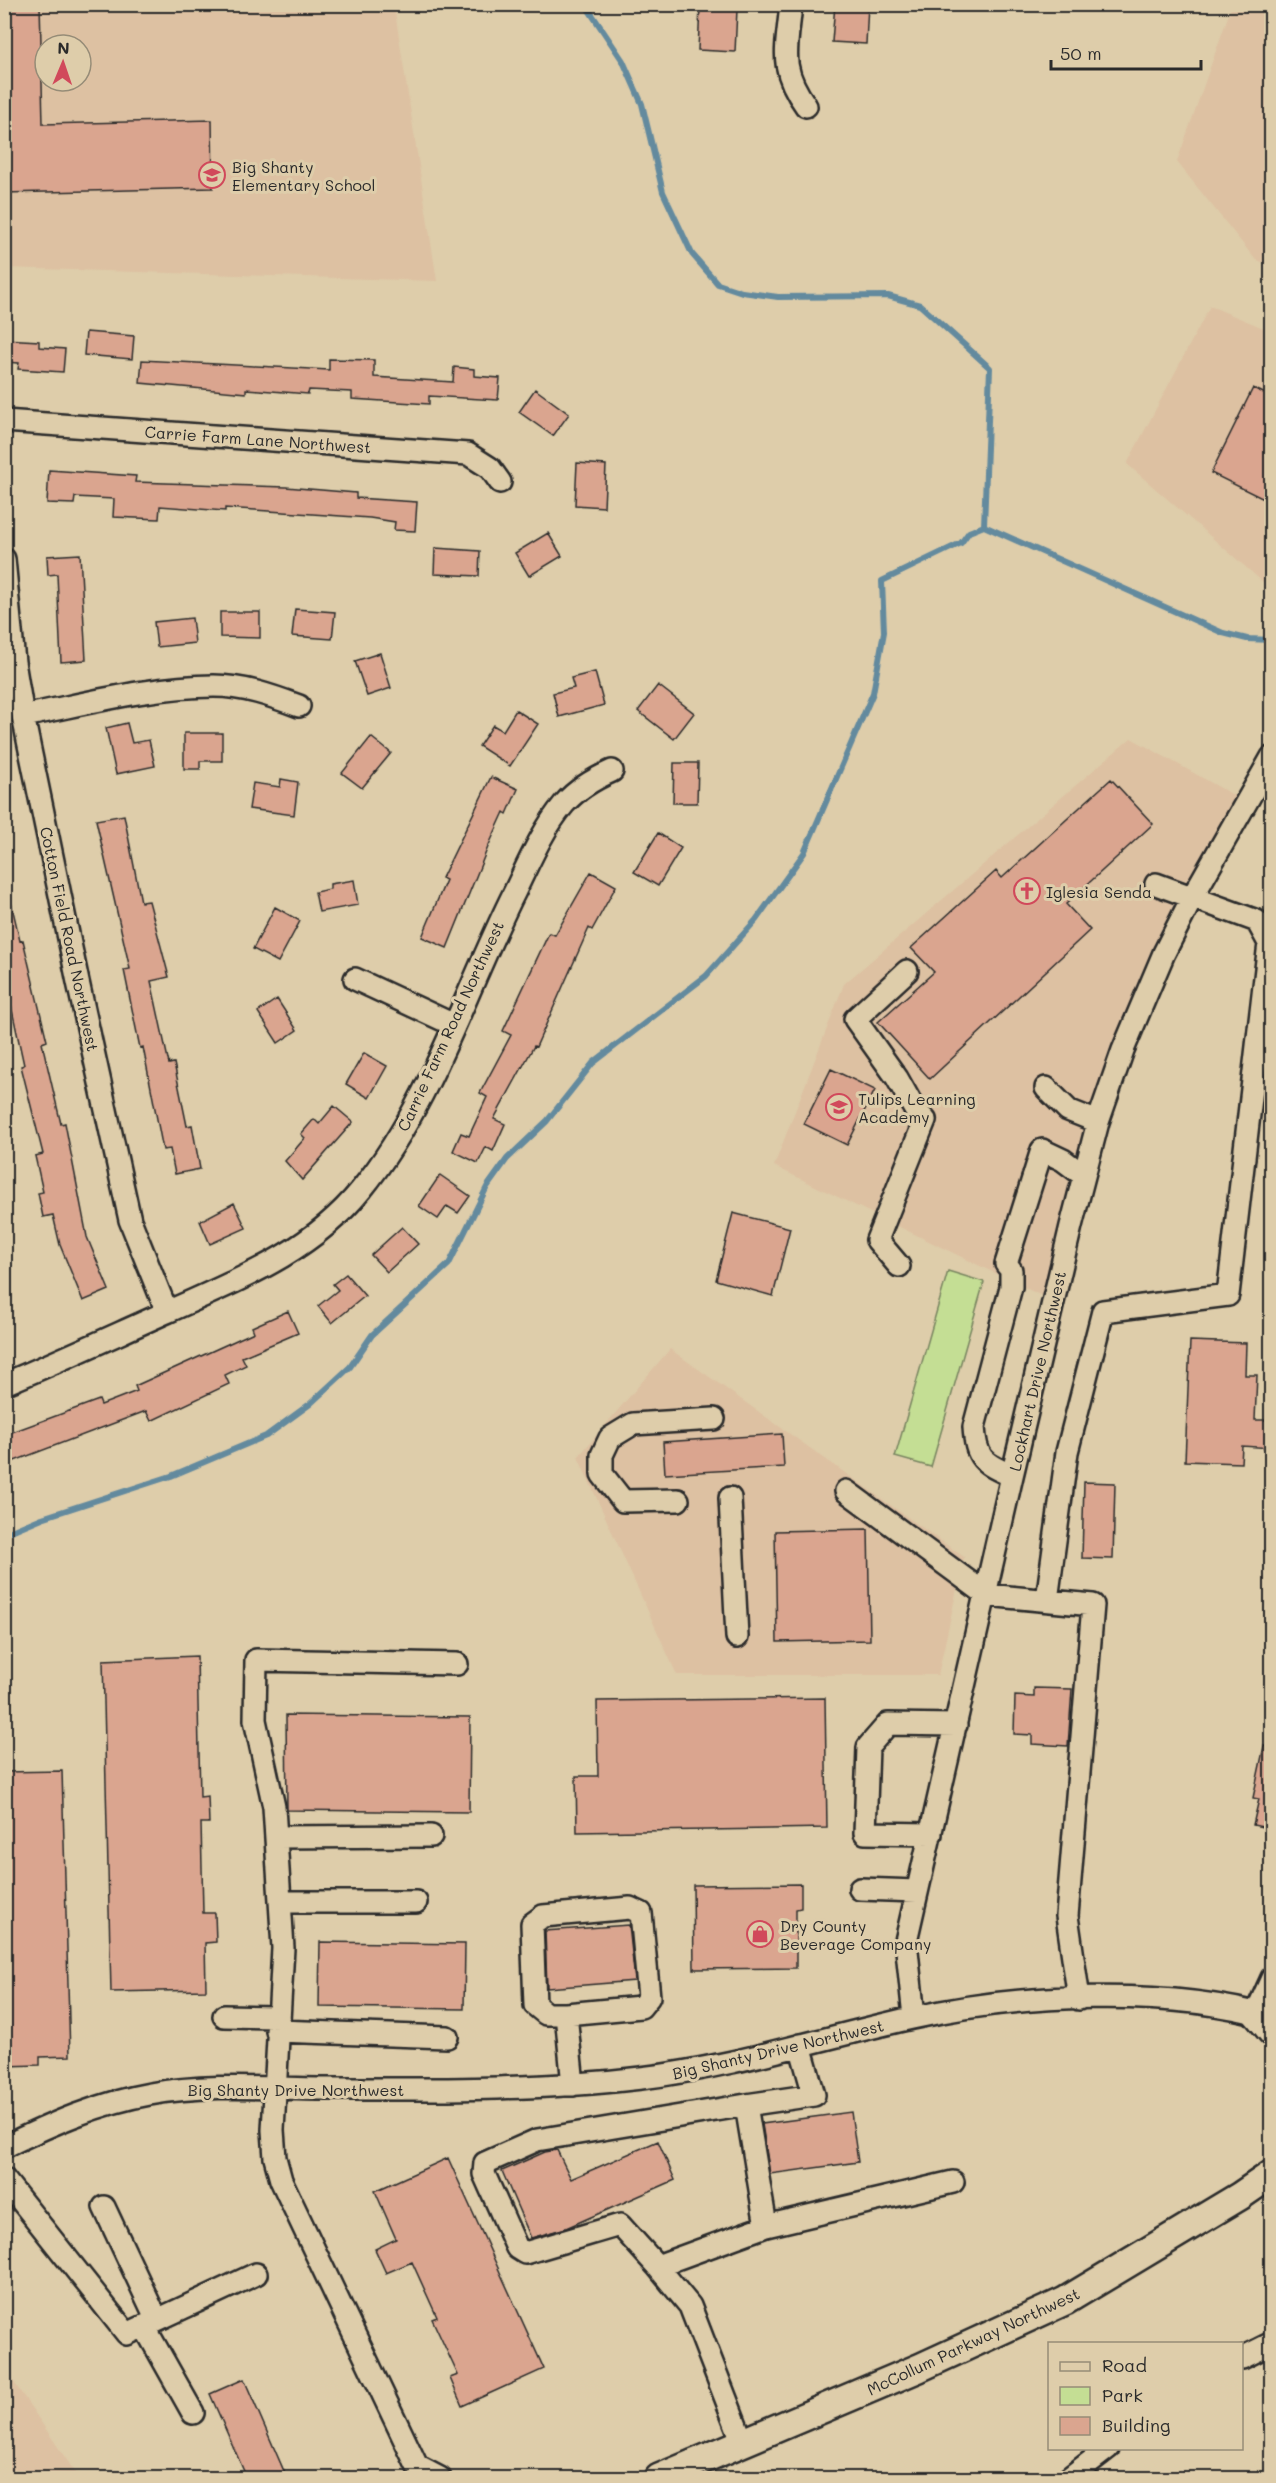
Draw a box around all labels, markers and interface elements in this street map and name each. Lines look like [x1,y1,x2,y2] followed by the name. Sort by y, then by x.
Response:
[33,33,93,93] north arrow
[1051,33,1201,71] scale bar
[57,37,70,58] text: N
[1060,41,1102,65] text: 50 m
[232,156,376,195] place label: Big Shanty Elementary School
[197,160,227,190] school or university icon: Big Shanty Elementary School
[144,421,372,457] street label: Carrie Farm Lane Northwest
[36,825,104,1053] street label: Cotton Field Road Northwest
[1012,876,1042,906] church icon: Iglesia Senda
[1046,881,1152,902] place label: Iglesia Senda
[392,917,508,1135] street label: Carrie Farm Road Northwest
[858,1088,976,1127] place label: Tulips Learning Academy
[824,1092,854,1122] school or university icon: Tulips Learning Academy
[1004,1269,1070,1473] street label: Lockhart Drive Northwest
[780,1915,931,1954] place label: Dry County Beverage Company
[745,1919,775,1949] shop icon: Dry County Beverage Company
[670,2014,886,2084] street label: Big Shanty Drive Northwest
[188,2079,404,2100] street label: Big Shanty Drive Northwest
[863,2282,1083,2400] street label: McCollum Parkway Northwest
[1048,2342,1243,2450] legend
[1102,2353,1147,2377] text: Road
[1102,2383,1143,2407] text: Park
[1102,2413,1170,2437] text: Building

